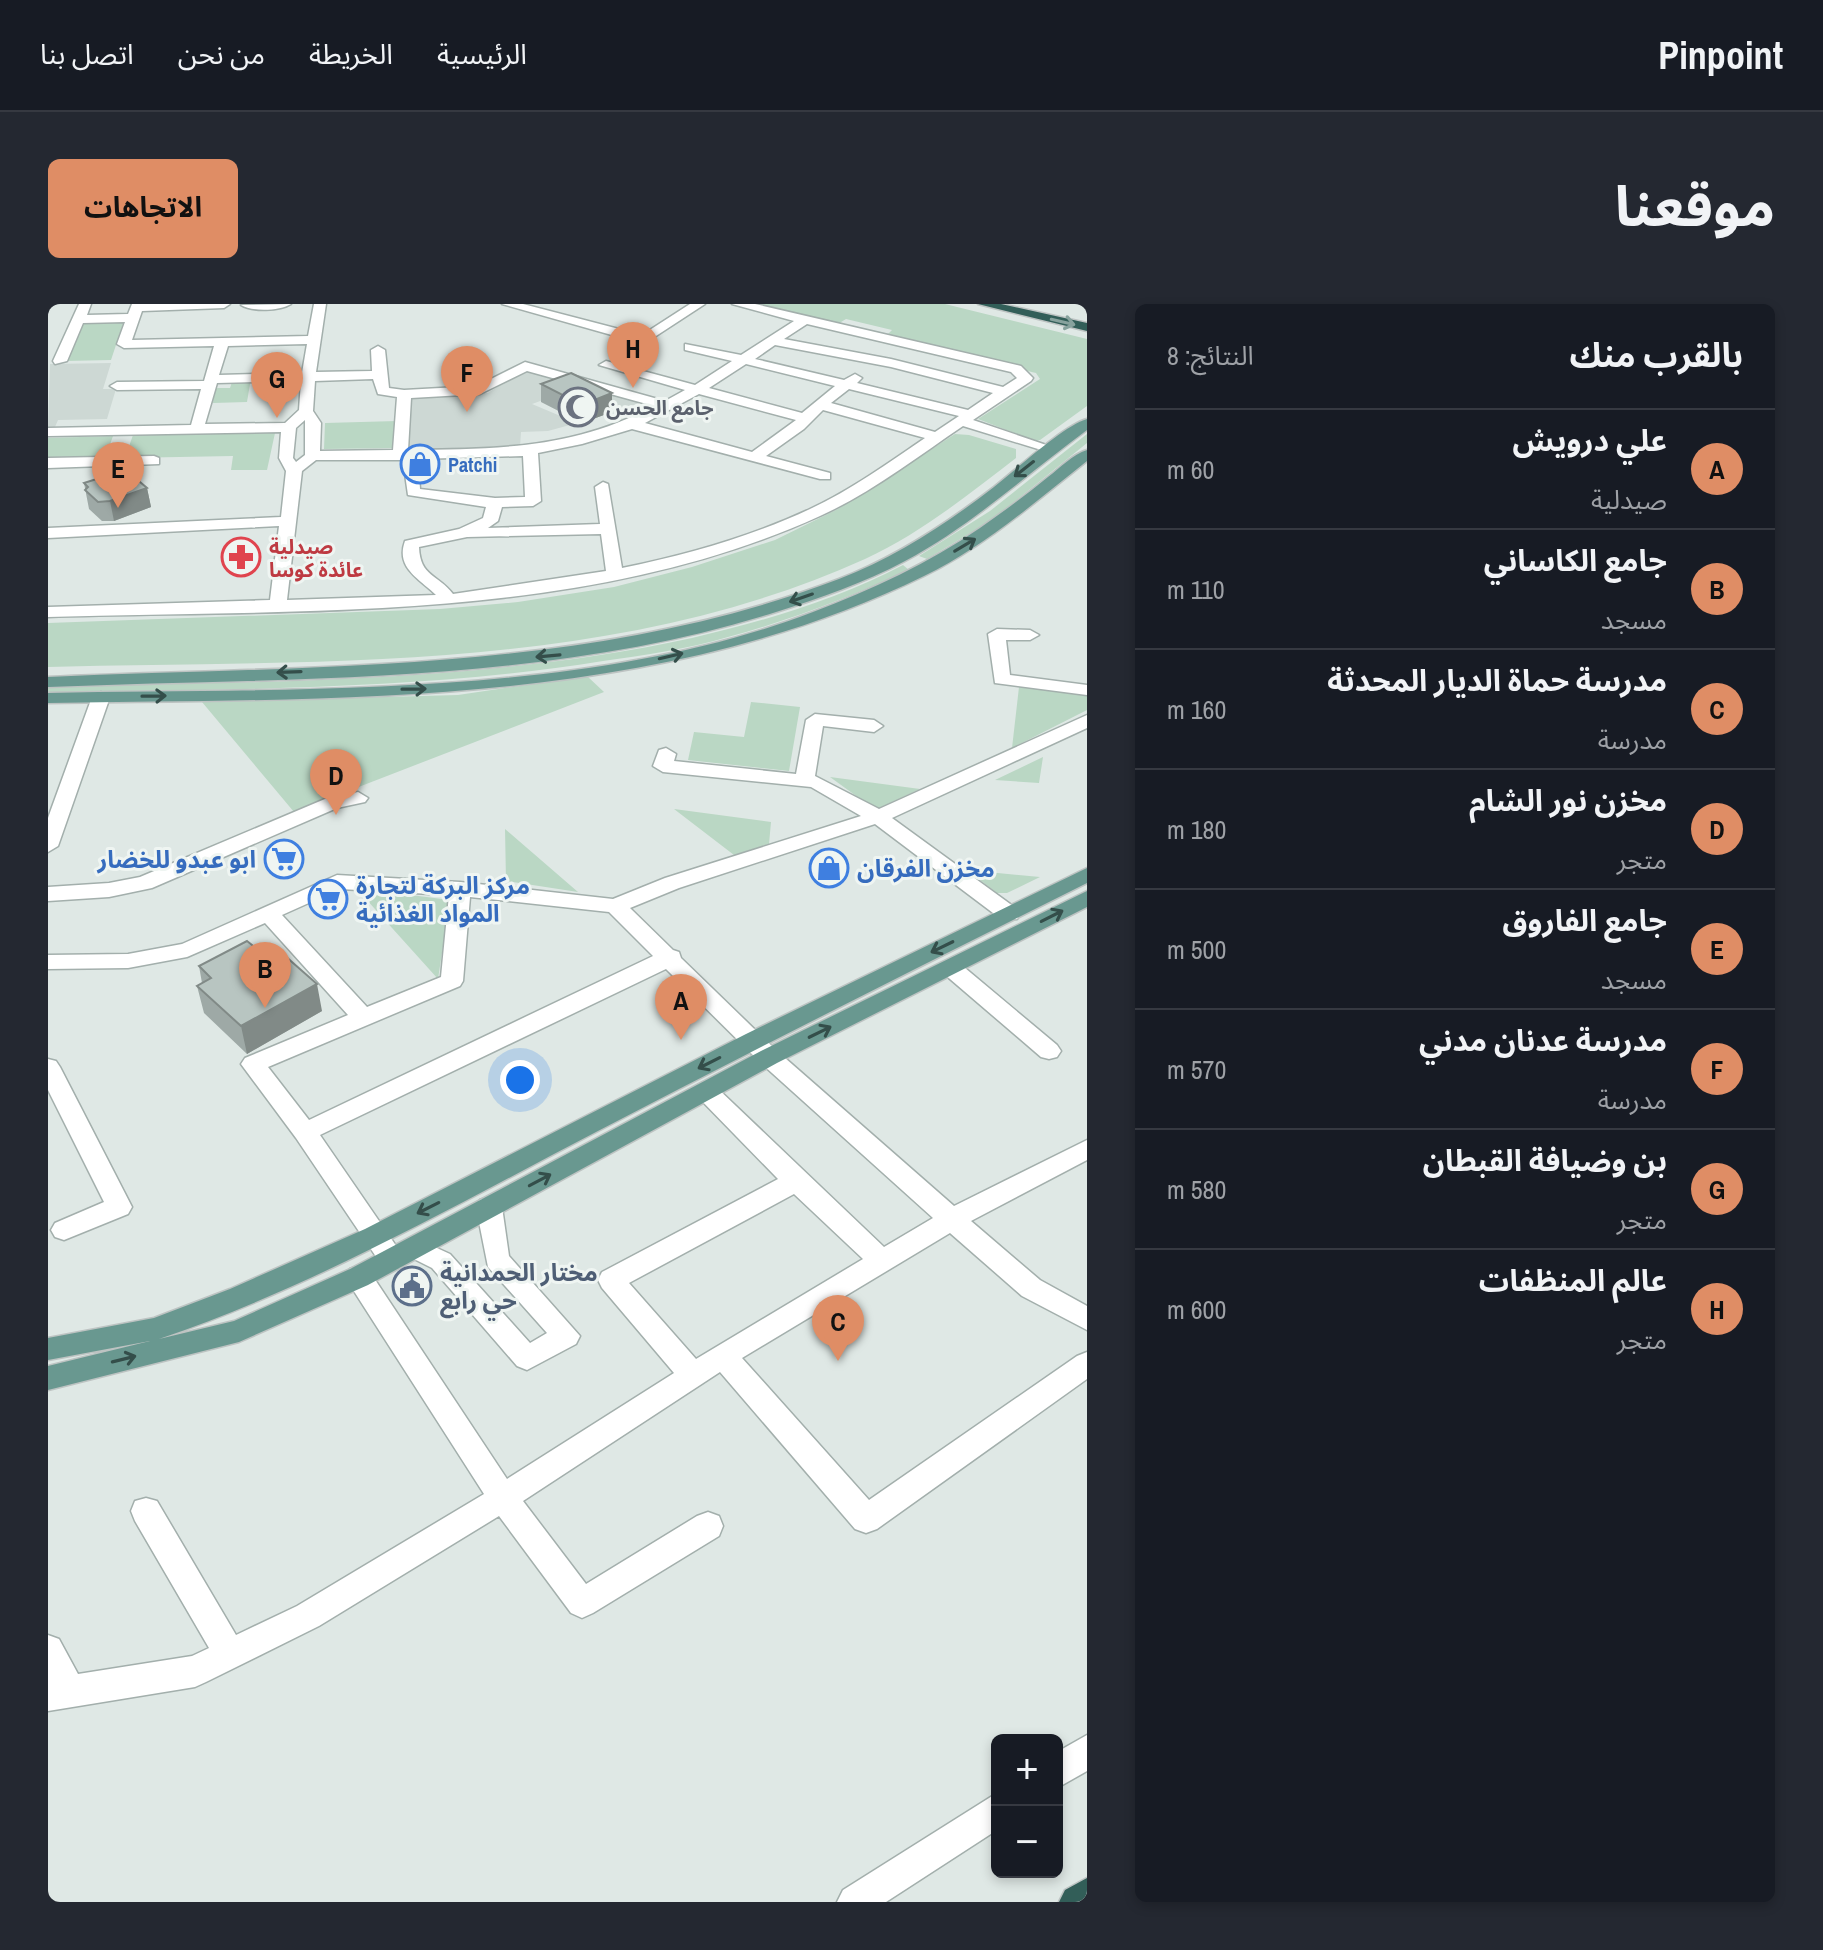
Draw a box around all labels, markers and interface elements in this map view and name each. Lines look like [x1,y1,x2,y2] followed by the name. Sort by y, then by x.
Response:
[1658,30,1783,81] text: Pinpoint
[40,35,134,73] text: اتصل بنا
[178,35,265,73] text: من نحن
[309,35,393,73] text: الخريطة
[437,35,527,73] text: الرئيسية
[48,159,238,258] button: الاتجاهات
[1615,168,1775,243] text: موقعنا
[1050,315,1075,330] one-way arrow
[607,322,659,388] pin: H
[1569,332,1743,378] text: بالقرب منك
[1167,338,1254,373] text: النتائج: 8
[441,346,493,412] pin: F
[251,352,303,418] pin: G
[557,386,599,428] mosque icon: جامع الحسن
[606,394,714,423] place label: جامع الحسن
[1512,420,1667,460] text: علي درويش
[92,442,144,508] pin: E
[399,443,441,485] shop icon: Patchi
[448,451,497,478] place label: Patchi
[1167,452,1214,487] text: 60 m
[1709,452,1725,487] text: A
[1014,461,1035,478] one-way arrow
[1591,482,1667,517] text: صيدلية
[269,533,363,583] place label: صيدلية عائدة كوسا
[220,536,262,578] pharmacy icon: صيدلية عائدة كوسا
[953,536,976,552] one-way arrow
[1484,540,1667,580] text: جامع الكاساني
[1167,572,1225,607] text: 110 m
[1709,572,1725,607] text: B
[789,592,814,607] one-way arrow
[1601,602,1667,637] text: مسجد
[658,648,684,663] one-way arrow
[535,649,562,664] one-way arrow
[1327,660,1667,700] text: مدرسة حماة الديار المحدثة
[276,665,303,680] one-way arrow
[400,682,427,697] one-way arrow
[140,688,167,703] one-way arrow
[1167,692,1226,727] text: 160 m
[1709,692,1725,727] text: C
[1598,722,1667,757] text: مدرسة
[310,749,362,815] pin: D
[1469,780,1667,820] text: مخزن نور الشام
[1167,812,1226,847] text: 180 m
[1709,812,1725,847] text: D
[263,838,305,880] supermarket icon: ابو عبدو للخضار
[1617,842,1667,877] text: متجر
[96,843,256,875] place label: ابو عبدو للخضار
[808,847,850,889] shop icon: مخزن الفرقان
[857,852,995,884] place label: مخزن الفرقان
[356,869,530,929] place label: مركز البركة لتجارة المواد الغذائية
[307,878,349,920] supermarket icon: مركز البركة لتجارة المواد الغذائية
[1503,900,1667,940] text: جامع الفاروق
[1040,908,1064,923] one-way arrow
[1167,932,1226,967] text: 500 m
[1710,932,1724,967] text: E
[931,941,954,956] one-way arrow
[239,942,291,1008] pin: B
[1601,962,1667,997] text: مسجد
[655,974,707,1040] pin: A
[1419,1020,1667,1060] text: مدرسة عدنان مدني
[807,1024,831,1039] one-way arrow
[1167,1052,1226,1087] text: 570 m
[1710,1052,1724,1087] text: F
[698,1056,722,1072] one-way arrow
[500,1060,540,1100] your location
[1598,1082,1667,1117] text: مدرسة
[1423,1140,1667,1180] text: بن وضيافة القبطان
[528,1171,552,1187] one-way arrow
[1167,1172,1226,1207] text: 580 m
[1709,1172,1725,1207] text: G
[417,1200,441,1216] one-way arrow
[1617,1202,1667,1237] text: متجر
[440,1256,598,1321] place label: مختار الحمدانية حي رابع
[1479,1260,1667,1300] text: عالم المنظفات
[391,1265,433,1307] public building icon: مختار الحمدانية حي رابع
[1167,1292,1226,1327] text: 600 m
[1709,1292,1725,1327] text: H
[812,1295,864,1361] pin: C
[1617,1322,1667,1357] text: متجر
[110,1351,136,1366] one-way arrow
[991,1734,1063,1878] map controls
[991,1734,1063,1806] button: +
[991,1806,1063,1878] button: −

